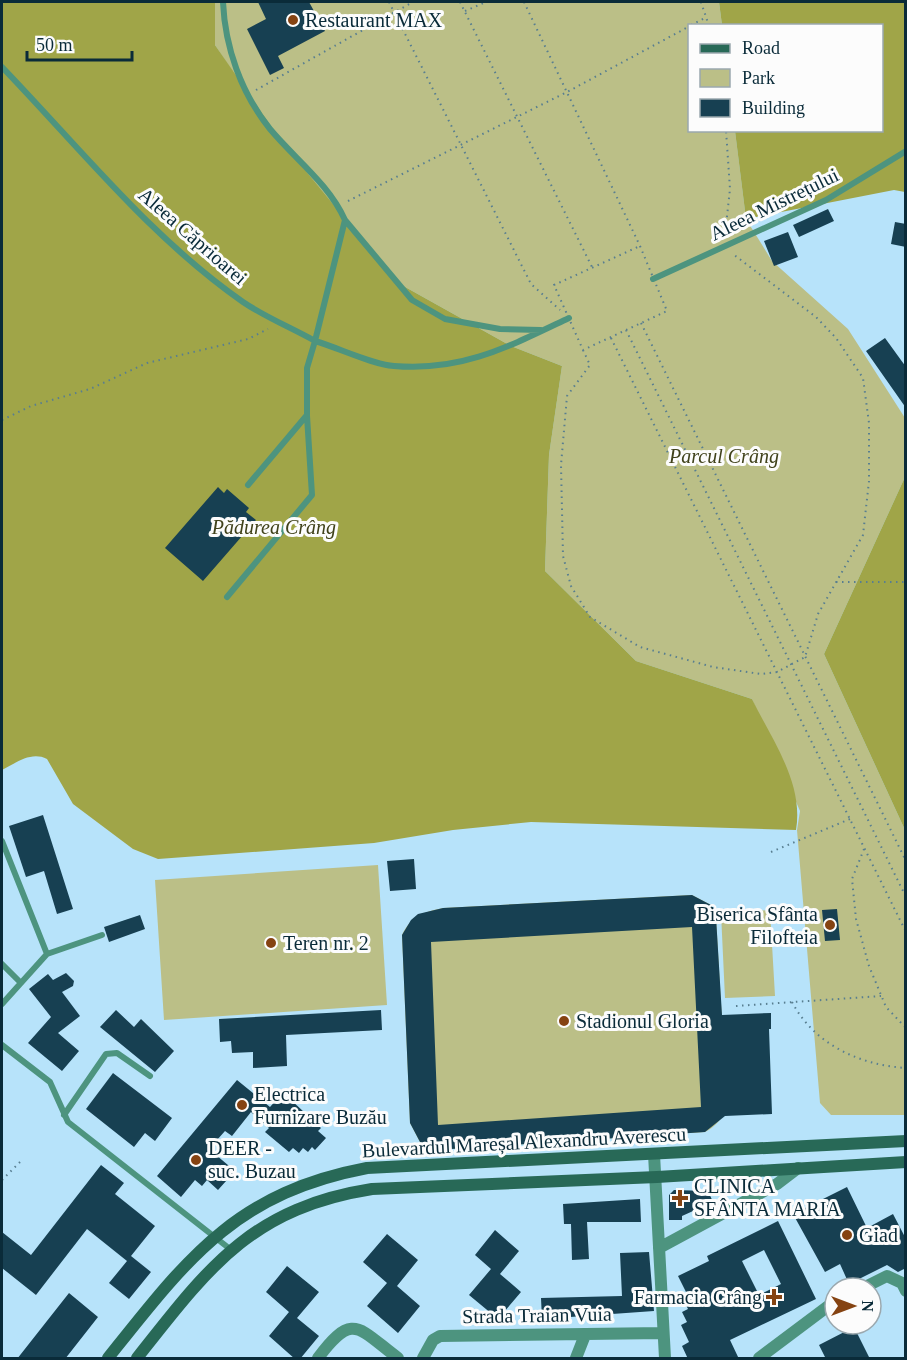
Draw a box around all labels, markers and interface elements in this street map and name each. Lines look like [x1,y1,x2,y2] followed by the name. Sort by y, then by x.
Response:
[305,9,443,31] place label: Restaurant MAX
[286,13,300,27] marker: Restaurant MAX
[27,24,132,62] scale bar
[688,24,883,132] legend
[36,35,73,55] text: 50 m
[742,38,780,58] text: Road
[742,68,775,88] text: Park
[742,98,805,118] text: Building
[706,163,843,246] street label: Aleea Mistrețului
[134,183,252,290] street label: Aleea Căprioarei
[668,445,779,468] park label: Parcul Crâng
[211,516,336,539] park label: Pădurea Crâng
[696,903,818,948] place label: Biserica Sfânta Filofteia
[823,918,837,932] marker: Biserica Sfânta Filofteia
[283,932,369,954] place label: Teren nr. 2
[264,936,278,950] marker: Teren nr. 2
[576,1010,709,1032] place label: Stadionul Gloria
[557,1014,571,1028] marker: Stadionul Gloria
[254,1083,387,1128] place label: Electrica Furnizare Buzău
[235,1098,249,1112] marker: Electrica Furnizare Buzău
[361,1123,687,1162] street label: Bulevardul Mareșal Alexandru Averescu
[208,1137,296,1182] place label: DEER - suc. Buzau
[189,1153,203,1167] marker: DEER - suc. Buzau
[694,1175,841,1220] place label: CLINICA SFÂNTA MARIA
[671,1189,689,1207] marker: CLINICA SFÂNTA MARIA
[859,1224,898,1246] place label: Giad
[840,1228,854,1242] marker: Giad
[823,1276,883,1336] north arrow
[634,1286,762,1309] place label: Farmacia Crâng
[767,1290,781,1304] marker: Farmacia Crâng
[859,1300,876,1312] text: N
[462,1303,612,1327] street label: Strada Traian Vuia

